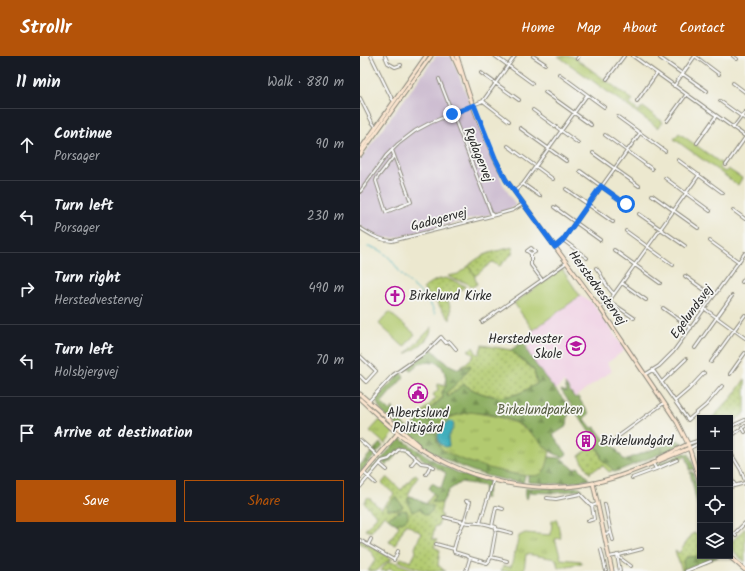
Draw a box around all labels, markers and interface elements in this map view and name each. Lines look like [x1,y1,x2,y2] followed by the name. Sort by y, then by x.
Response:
[20,13,72,43] text: Strollr
[521,17,555,39] text: Home
[577,17,601,39] text: Map
[623,17,657,39] text: About
[679,17,725,39] text: Contact
[16,69,61,96] text: 11 min
[267,72,344,93] text: Walk · 880 m
[443,105,461,123] route end
[54,122,112,146] text: Continue
[458,125,499,186] street label: Rydagervej
[16,134,38,156] icon: ahead
[316,134,344,155] text: 90 m
[54,146,99,167] text: Porsager
[54,194,114,218] text: Turn left
[617,195,635,213] route start
[408,202,470,238] street label: Gadagervej
[16,206,38,228] icon: left
[307,206,344,227] text: 230 m
[54,218,99,239] text: Porsager
[563,246,632,331] street label: Herstedvestervej
[54,266,121,290] text: Turn right
[16,278,38,300] icon: right
[308,278,344,299] text: 490 m
[665,280,719,344] street label: Egelundsvej
[384,285,406,307] church icon: Birkelund Kirke
[409,286,492,307] place label: Birkelund Kirke
[54,290,142,311] text: Herstedvestervej
[488,329,563,365] place label: Herstedvester Skole
[565,335,587,357] school or university icon: Herstedvester Skole
[54,338,114,362] text: Turn left
[16,350,38,372] icon: left
[316,350,344,371] text: 70 m
[54,362,118,383] text: Holsbjergvej
[407,382,429,404] public building icon: Albertslund Politigård
[497,400,583,421] park label: Birkelundparken
[387,403,449,439] place label: Albertslund Politigård
[697,415,733,559] map controls
[697,415,733,451] button: +
[54,421,193,445] text: Arrive at destination
[16,422,38,444] icon: arrive
[575,430,597,452] building icon: Birkelundgård
[600,431,674,452] place label: Birkelundgård
[697,451,733,487] button: −
[16,480,176,522] button: Save
[184,480,344,522] button: Share
[697,487,733,523] button: locate
[697,523,733,559] button: layers

